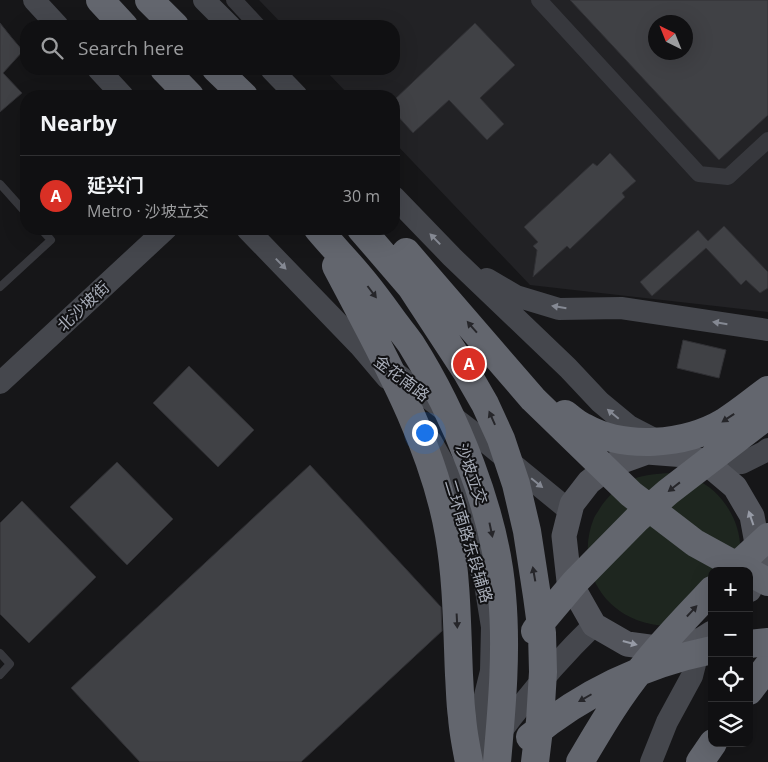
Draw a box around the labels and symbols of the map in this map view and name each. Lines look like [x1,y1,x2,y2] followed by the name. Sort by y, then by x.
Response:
[648,15,693,60] north arrow
[429,234,441,246] one-way arrow
[275,258,287,270] one-way arrow
[52,276,114,336] street label: 北沙坡街
[367,285,377,299] one-way arrow
[550,303,566,311] one-way arrow
[711,318,727,326] one-way arrow
[466,321,477,334] one-way arrow
[453,345,485,383] pin: A
[370,350,434,406] street label: 金花南路
[607,408,620,419] one-way arrow
[487,411,495,425] one-way arrow
[722,414,735,423] one-way arrow
[412,420,438,446] your location
[451,440,493,508] street label: 沙坡立交
[440,477,498,605] street label: 二环南路东段辅路
[530,478,543,489] one-way arrow
[668,482,681,493] one-way arrow
[747,510,754,525] one-way arrow
[487,522,495,538] one-way arrow
[529,566,537,582] one-way arrow
[686,605,698,617] one-way arrow
[453,613,461,629] one-way arrow
[622,639,638,647] one-way arrow
[577,694,592,702] one-way arrow

